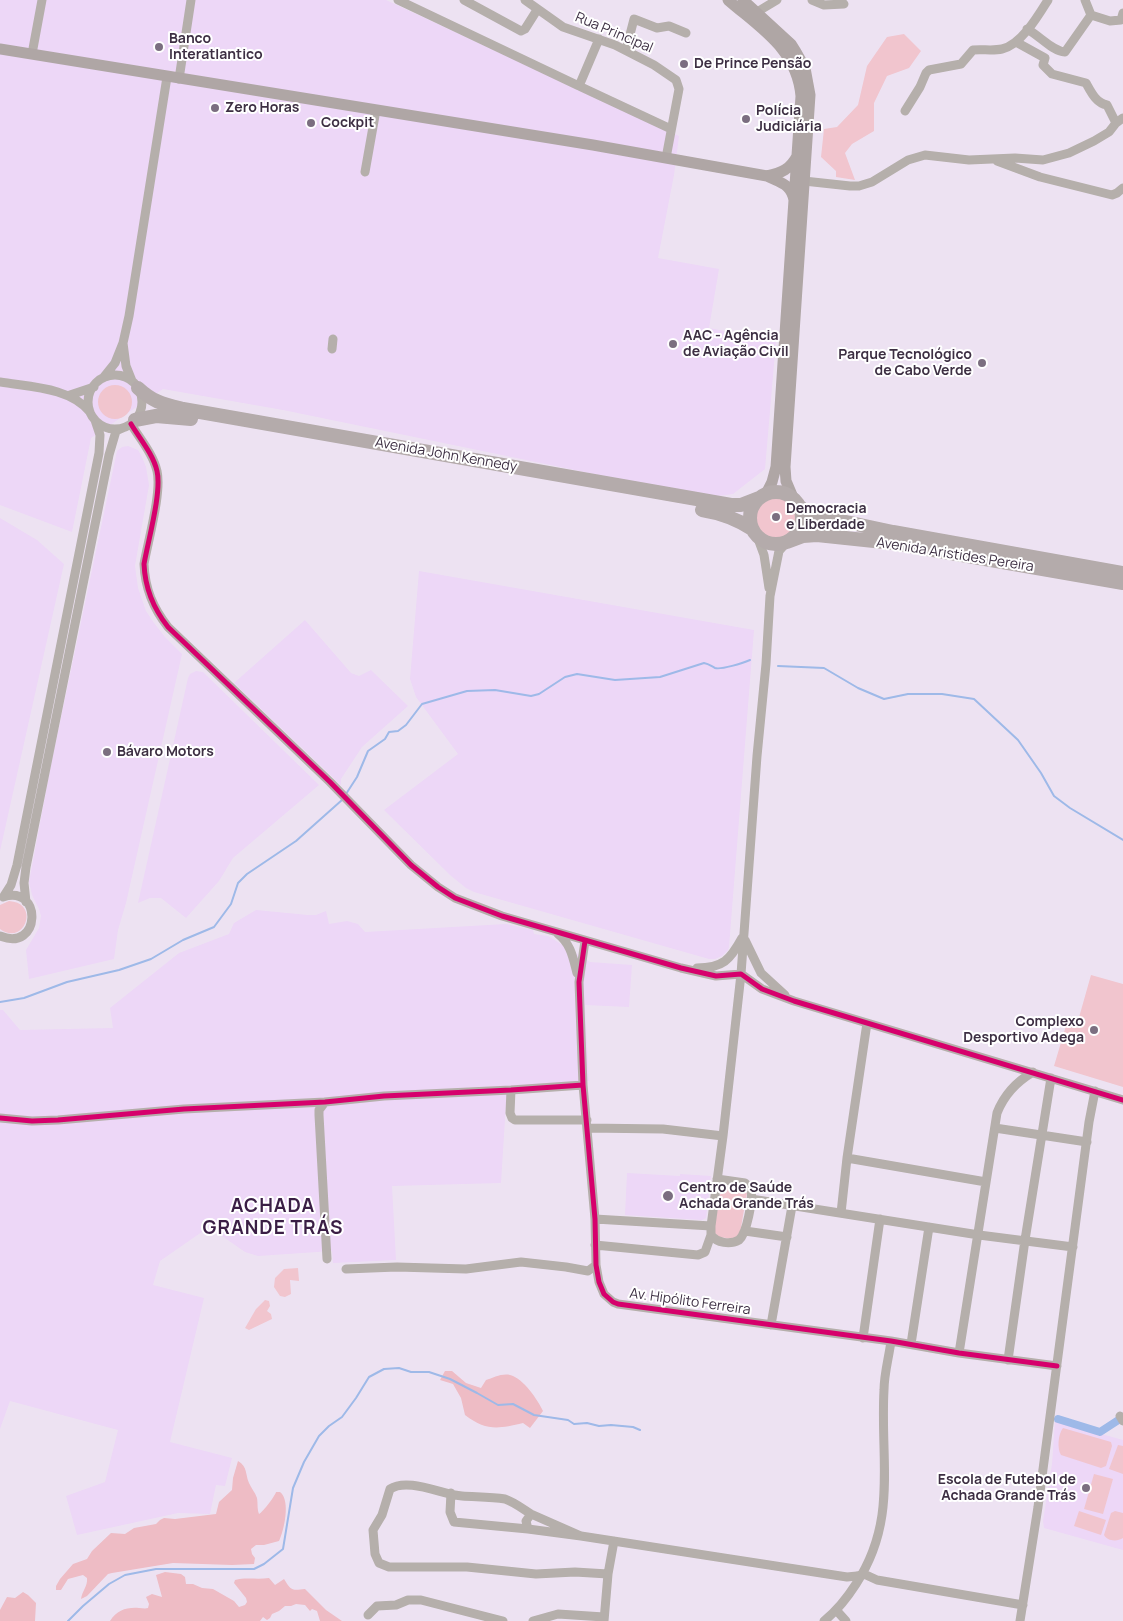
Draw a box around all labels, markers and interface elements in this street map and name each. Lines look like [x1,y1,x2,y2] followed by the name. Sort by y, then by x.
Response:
[573,9,655,57] street label: Rua Principal
[169,31,263,64] place label: Banco Interatlantico
[153,41,165,53] marker: Banco Interatlantico
[694,56,811,72] place label: De Prince Pensão
[678,58,690,70] marker: De Prince Pensão
[225,100,299,116] place label: Zero Horas
[209,102,221,114] marker: Zero Horas
[756,103,822,136] place label: Polícia Judiciária
[740,113,752,125] marker: Polícia Judiciária
[321,115,374,131] place label: Cockpit
[305,117,317,129] marker: Cockpit
[683,328,789,361] place label: AAC - Agência de Aviação Civil
[667,338,679,350] marker: AAC - Agência de Aviação Civil
[838,347,972,380] place label: Parque Tecnológico de Cabo Verde
[976,357,988,369] marker: Parque Tecnológico de Cabo Verde
[374,434,518,476] street label: Avenida John Kennedy
[786,501,867,534] place label: Democracia e Liberdade
[770,511,782,523] marker: Democracia e Liberdade
[875,534,1035,576] street label: Avenida Aristides Pereira
[117,744,214,760] place label: Bávaro Motors
[101,746,113,758] marker: Bávaro Motors
[963,1014,1084,1046] place label: Complexo Desportivo Adega
[1088,1024,1100,1036] marker: Complexo Desportivo Adega
[679,1180,814,1212] place label: Centro de Saúde Achada Grande Trás
[661,1189,675,1203] marker: Centro de Saúde Achada Grande Trás
[201,1196,345,1240] district label: ACHADA GRANDE TRÁS
[628,1285,752,1319] street label: Av. Hipólito Ferreira
[938,1472,1076,1504] place label: Escola de Futebol de Achada Grande Trás
[1080,1482,1092,1494] marker: Escola de Futebol de Achada Grande Trás

